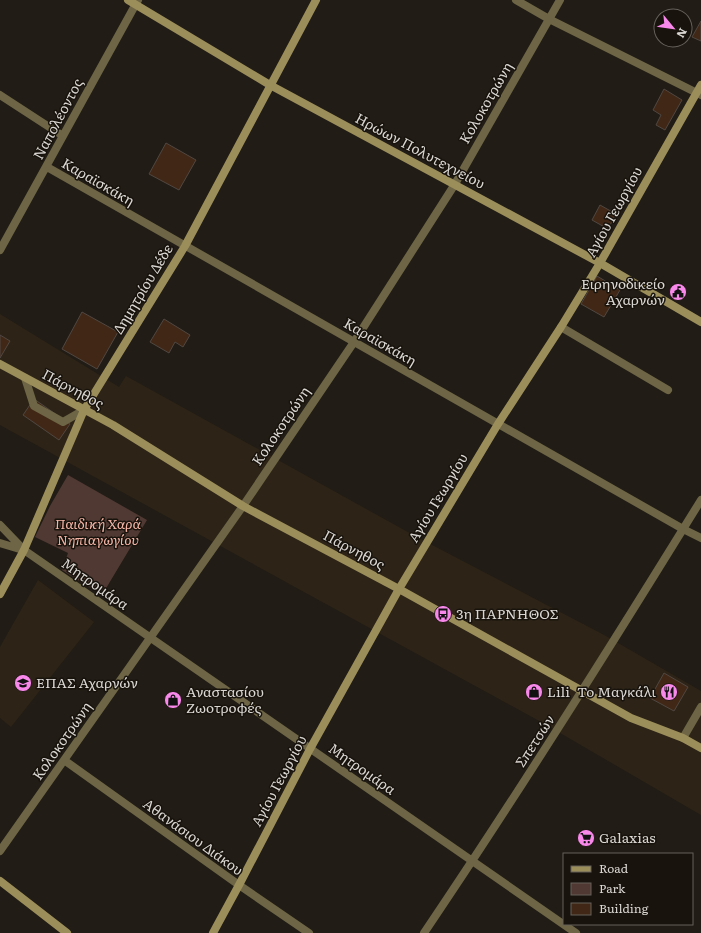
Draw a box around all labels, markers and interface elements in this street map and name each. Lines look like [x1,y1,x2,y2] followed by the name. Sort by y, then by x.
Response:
[653,8,693,48] north arrow
[673,25,692,41] text: N
[454,58,517,147] street label: Κολοκοτρώνη
[27,74,87,163] street label: Ναπολέοντος
[352,107,489,193] street label: Ηρώων Πολυτεχνείου
[59,152,138,210] street label: Καραϊσκάκη
[580,163,646,260] street label: Αγίου Γεωργίου
[107,240,177,337] street label: Δημητρίου Δέδε
[581,273,665,309] place label: Ειρηνοδικείο Αχαρνών
[668,282,688,302] public building icon: Ειρηνοδικείο Αχαρνών
[341,312,420,370] street label: Καραϊσκάκη
[39,363,108,413] street label: Πάρνηθος
[246,382,314,469] street label: Κολοκοτρώνη
[403,449,472,546] street label: Αγίου Γεωργίου
[55,513,142,549] park label: Παιδική Χαρά Νηπιαγωγίου
[320,524,389,574] street label: Πάρνηθος
[58,553,133,614] street label: Μητρομάρα
[456,603,559,623] place label: 3η ΠΑΡΝΗΘΟΣ
[433,604,453,624] bus stop icon: 3η ΠΑΡΝΗΘΟΣ
[36,672,138,692] place label: ΕΠΑΣ Αχαρνών
[13,673,33,693] school or university icon: ΕΠΑΣ Αχαρνών
[186,681,264,717] place label: Αναστασίου Ζωοτροφές
[547,681,570,701] place label: Lili
[577,681,657,701] place label: Το Μαγκάλι
[524,682,544,702] shop icon: Lili
[659,682,679,702] restaurant icon: Το Μαγκάλι
[163,690,183,710] shop icon: Αναστασίου Ζωοτροφές
[27,697,96,784] street label: Κολοκοτρώνη
[510,710,559,771] street label: Σπετσών
[246,731,311,830] street label: Αγίου Γεωργίου
[325,738,400,799] street label: Μητρομάρα
[139,793,248,879] street label: Αθανάσιου Διάκου
[599,827,656,847] place label: Galaxias
[576,828,596,848] supermarket icon: Galaxias
[563,853,693,925] legend
[599,859,629,877] text: Road
[599,879,626,897] text: Park
[599,899,649,917] text: Building

